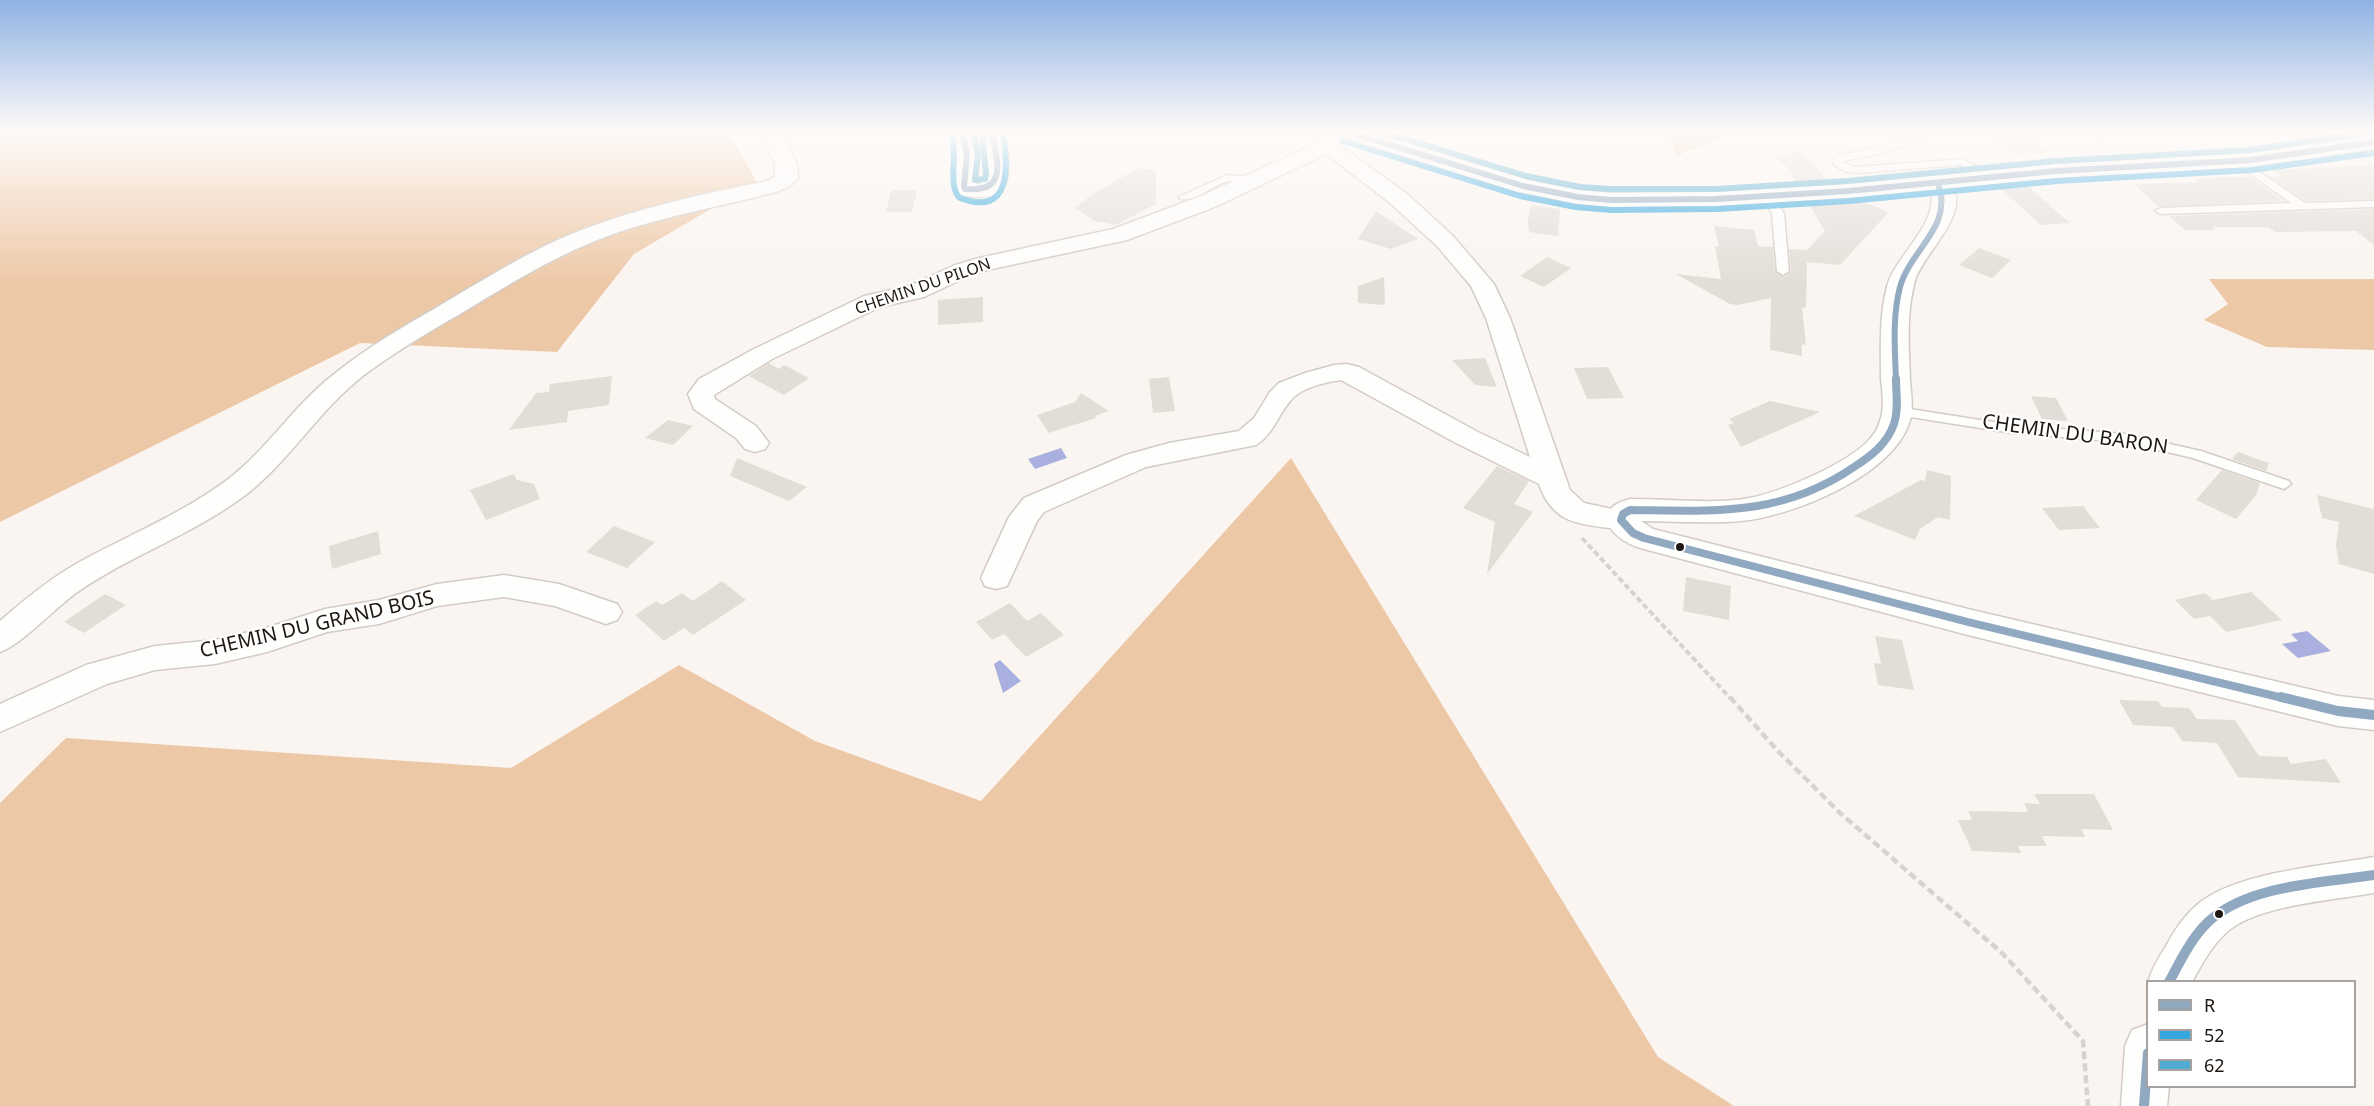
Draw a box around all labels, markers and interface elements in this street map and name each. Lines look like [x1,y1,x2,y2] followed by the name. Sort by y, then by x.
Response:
[853,255,993,319] street label: CHEMIN DU PILON
[1981,410,2169,460] street label: CHEMIN DU BARON
[1674,541,1686,553] unlabelled marker
[198,586,436,664] street label: CHEMIN DU GRAND BOIS
[2213,908,2225,920] unlabelled marker
[2146,980,2356,1088] legend
[2204,993,2215,1017] text: R
[2204,1023,2225,1047] text: 52
[2204,1053,2225,1077] text: 62

